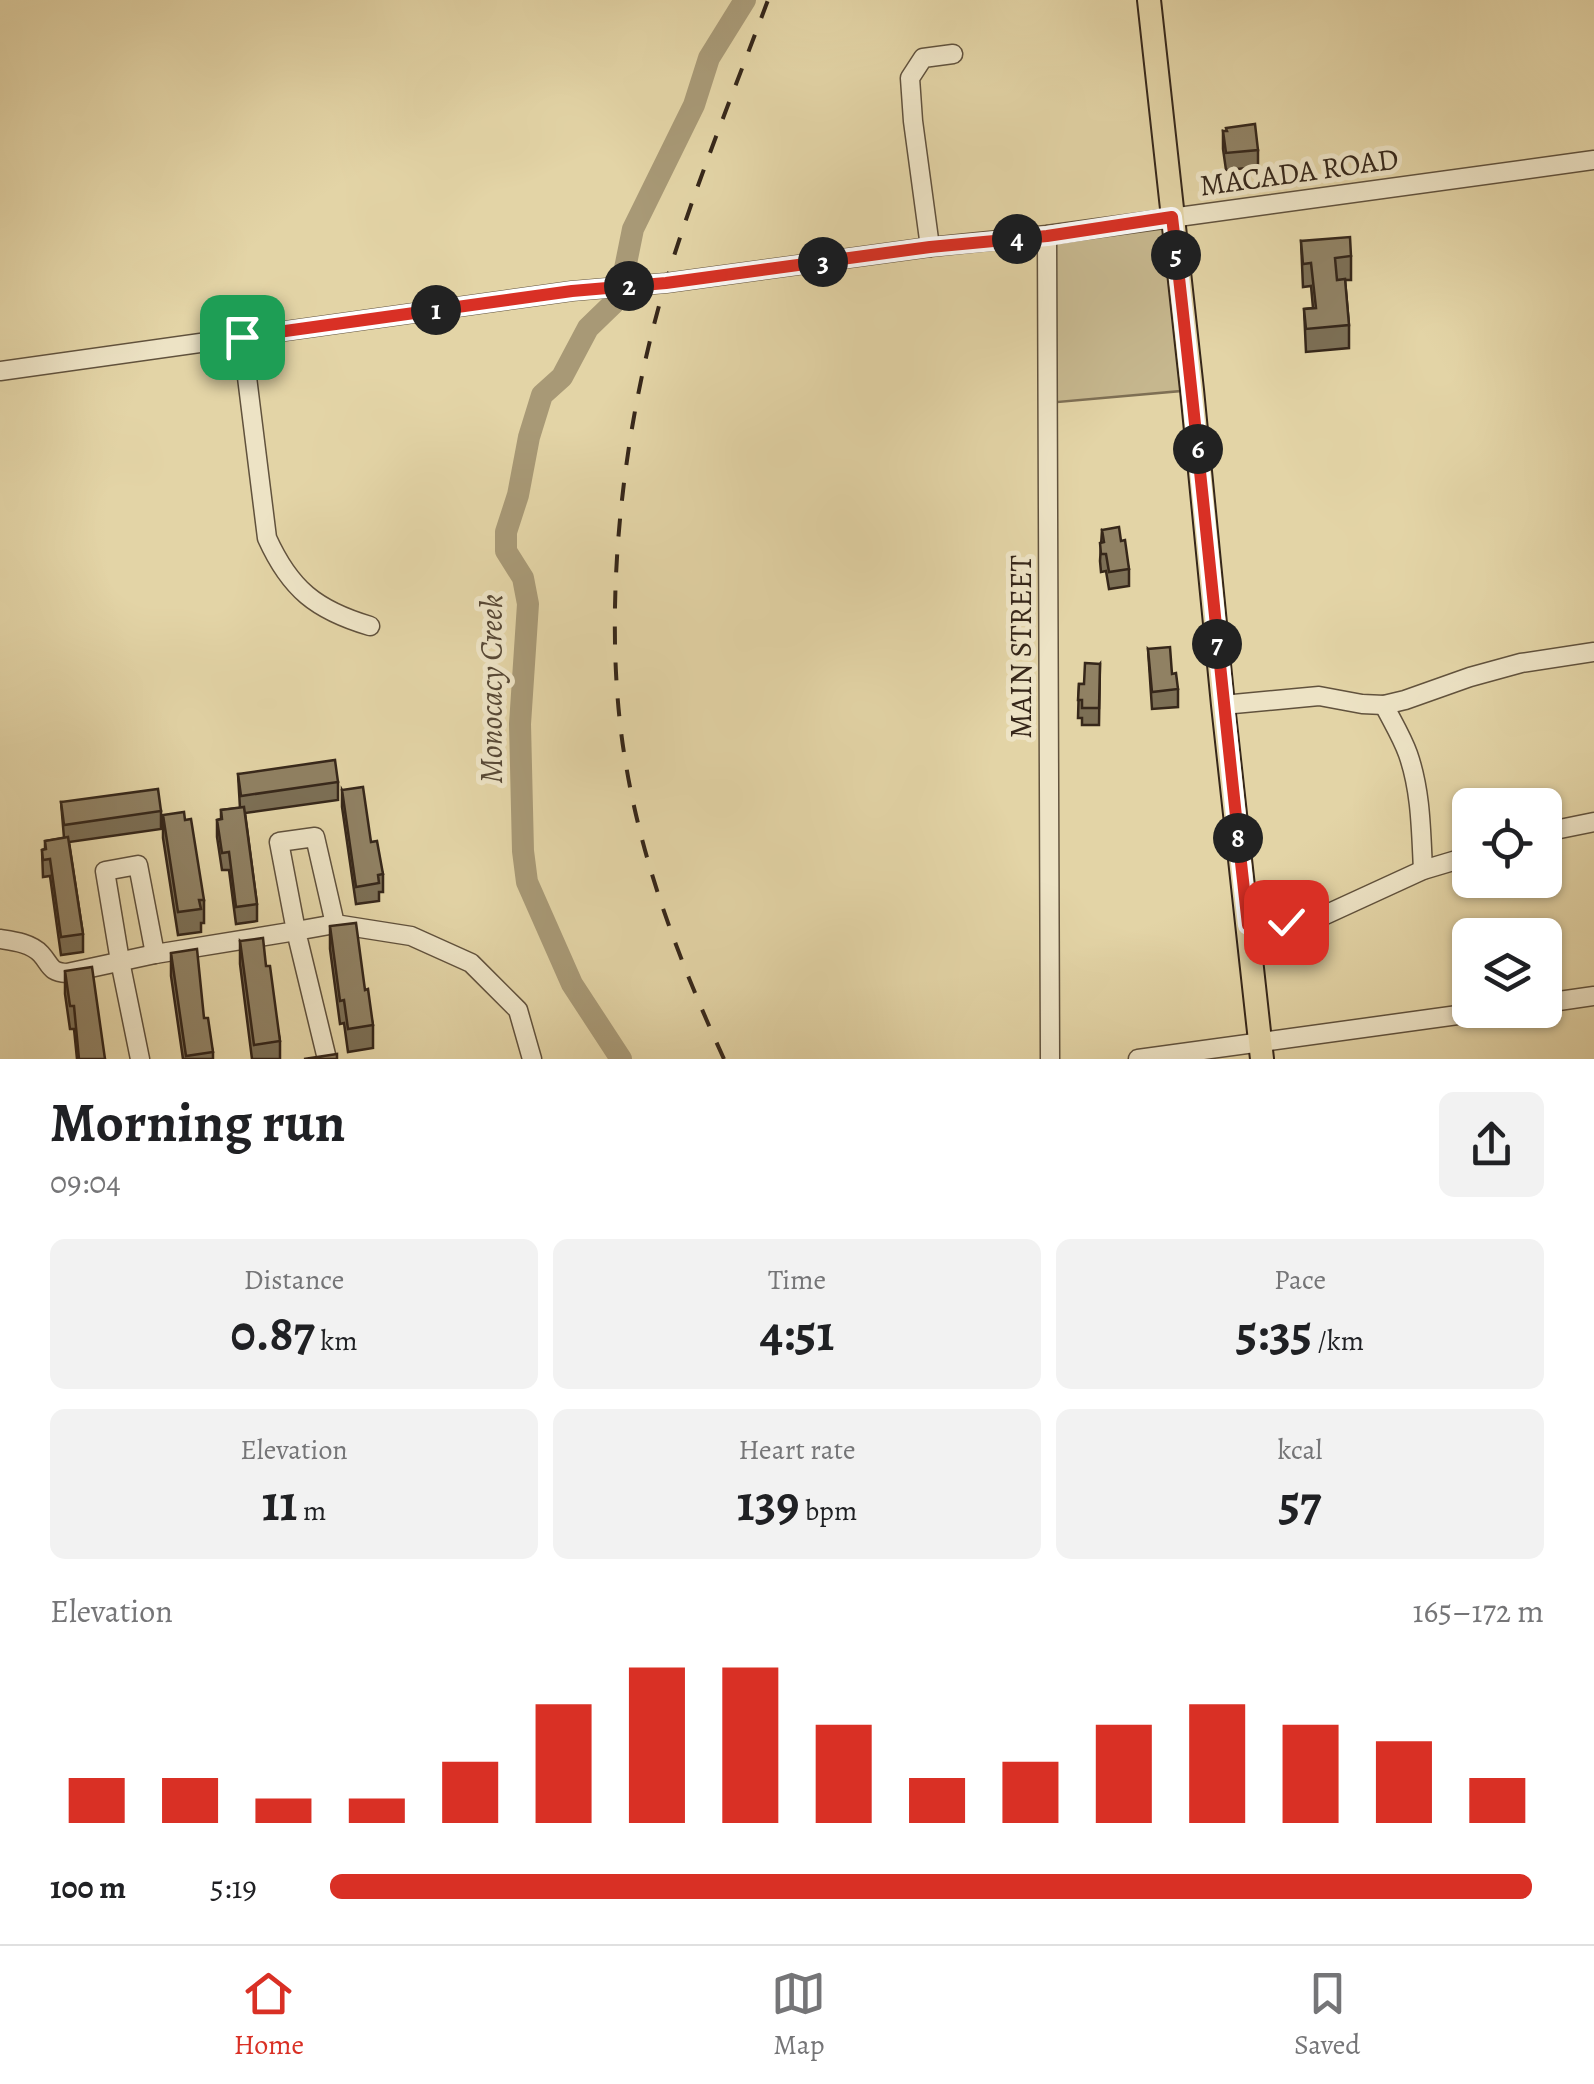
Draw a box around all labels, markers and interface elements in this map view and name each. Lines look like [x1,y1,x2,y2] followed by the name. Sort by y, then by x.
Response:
[1197,138,1401,206] street label: MACADA ROAD
[992,214,1042,264] pin: 4
[1010,220,1024,258] text: 4
[1151,230,1201,280] pin: 5
[1170,236,1182,274] text: 5
[798,237,848,287] pin: 3
[817,243,829,281] text: 3
[604,261,654,311] pin: 2
[622,267,636,305] text: 2
[411,285,461,335] pin: 1
[431,291,441,329] text: 1
[200,295,285,380] pin
[215,310,270,365] icon: arrive
[1173,424,1223,474] pin: 6
[1191,430,1205,468] text: 6
[1001,555,1041,739] street label: MAIN STREET
[469,594,513,784] water label: Monocacy Creek
[1192,619,1242,669] pin: 7
[1211,625,1223,663] text: 7
[1452,788,1562,1028] map controls
[1452,788,1562,898] button: locate
[1213,813,1263,863] pin: 8
[1231,819,1245,857] text: 8
[1244,880,1329,965] pin
[1259,895,1314,950] icon: check
[1452,918,1562,1028] button: layers
[50,1085,345,1160] text: Morning run
[1439,1092,1544,1197] button: share
[50,1160,121,1204] text: 09:04
[244,1261,344,1299] text: Distance
[768,1261,826,1299] text: Time
[1274,1261,1326,1299] text: Pace
[230,1299,315,1367] text: 0.87
[760,1299,834,1367] text: 4:51
[1236,1299,1312,1367] text: 5:35
[315,1322,358,1360] text: km
[1312,1322,1364,1360] text: /km
[240,1431,348,1469] text: Elevation
[739,1431,855,1469] text: Heart rate
[1278,1431,1322,1469] text: kcal
[262,1469,297,1537] text: 11
[737,1469,799,1537] text: 139
[1279,1469,1321,1537] text: 57
[297,1492,326,1530] text: m
[799,1492,857,1530] text: bpm
[50,1589,173,1633] text: Elevation
[1413,1589,1544,1633] text: 165–172 m
[50,1865,126,1909] text: 100 m
[210,1865,257,1909] text: 5:19
[234,1966,304,2064] tab: Home
[771,1966,826,2064] tab: Map
[1294,1966,1360,2064] tab: Saved

